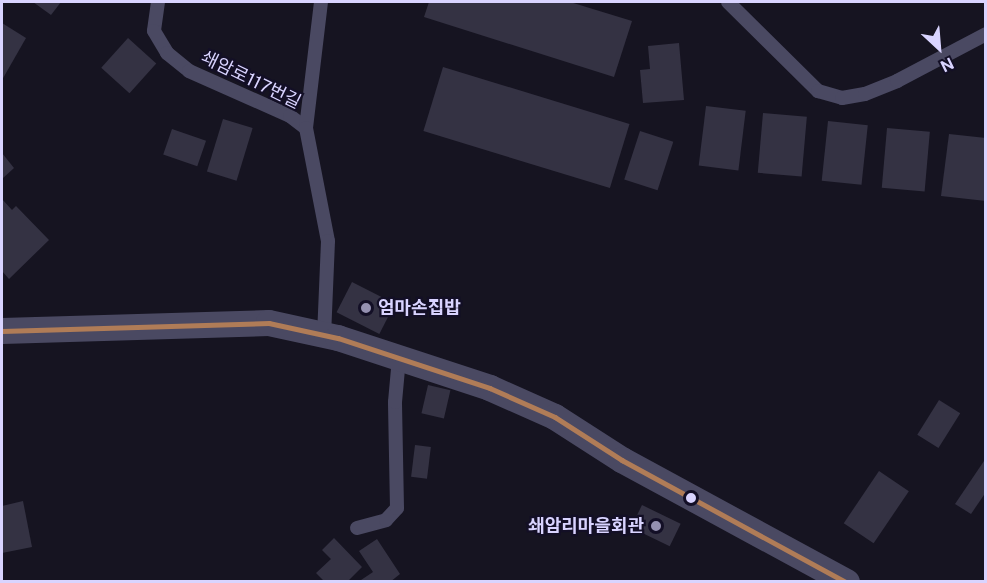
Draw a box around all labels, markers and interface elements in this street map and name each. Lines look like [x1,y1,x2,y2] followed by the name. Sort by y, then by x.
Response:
[909,18,969,78] north arrow
[198,47,304,113] street label: 쇄암로117번길
[937,53,957,76] text: N
[378,297,461,319] place label: 엄마손집밥
[359,301,373,315] marker: 엄마손집밥
[685,492,697,504] unlabelled marker
[528,515,644,537] place label: 쇄암리마을회관
[649,519,663,533] marker: 쇄암리마을회관

